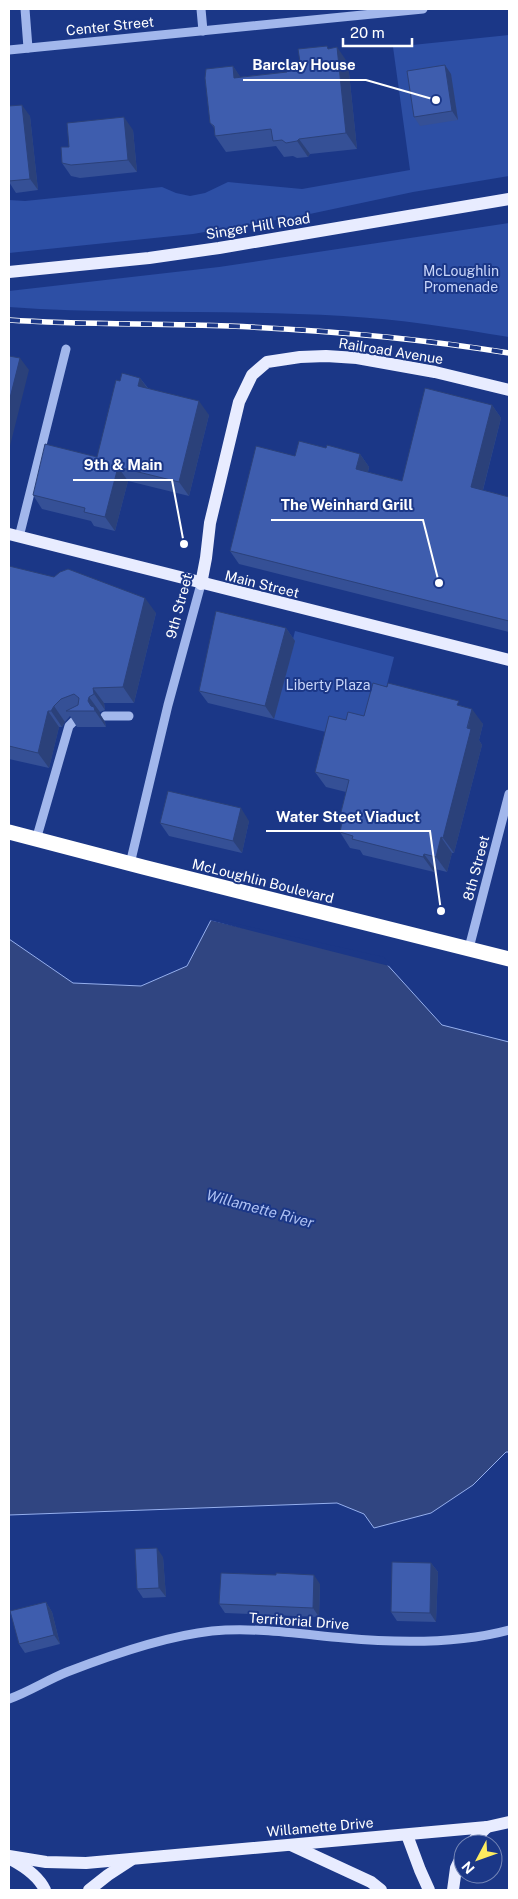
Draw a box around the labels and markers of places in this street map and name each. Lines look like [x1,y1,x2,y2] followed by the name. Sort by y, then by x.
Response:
[243,50,366,80] callout: Barclay House
[73,450,172,480] callout: 9th & Main
[271,490,423,520] callout: The Weinhard Grill
[266,801,430,831] callout: Water Steet Viaduct

